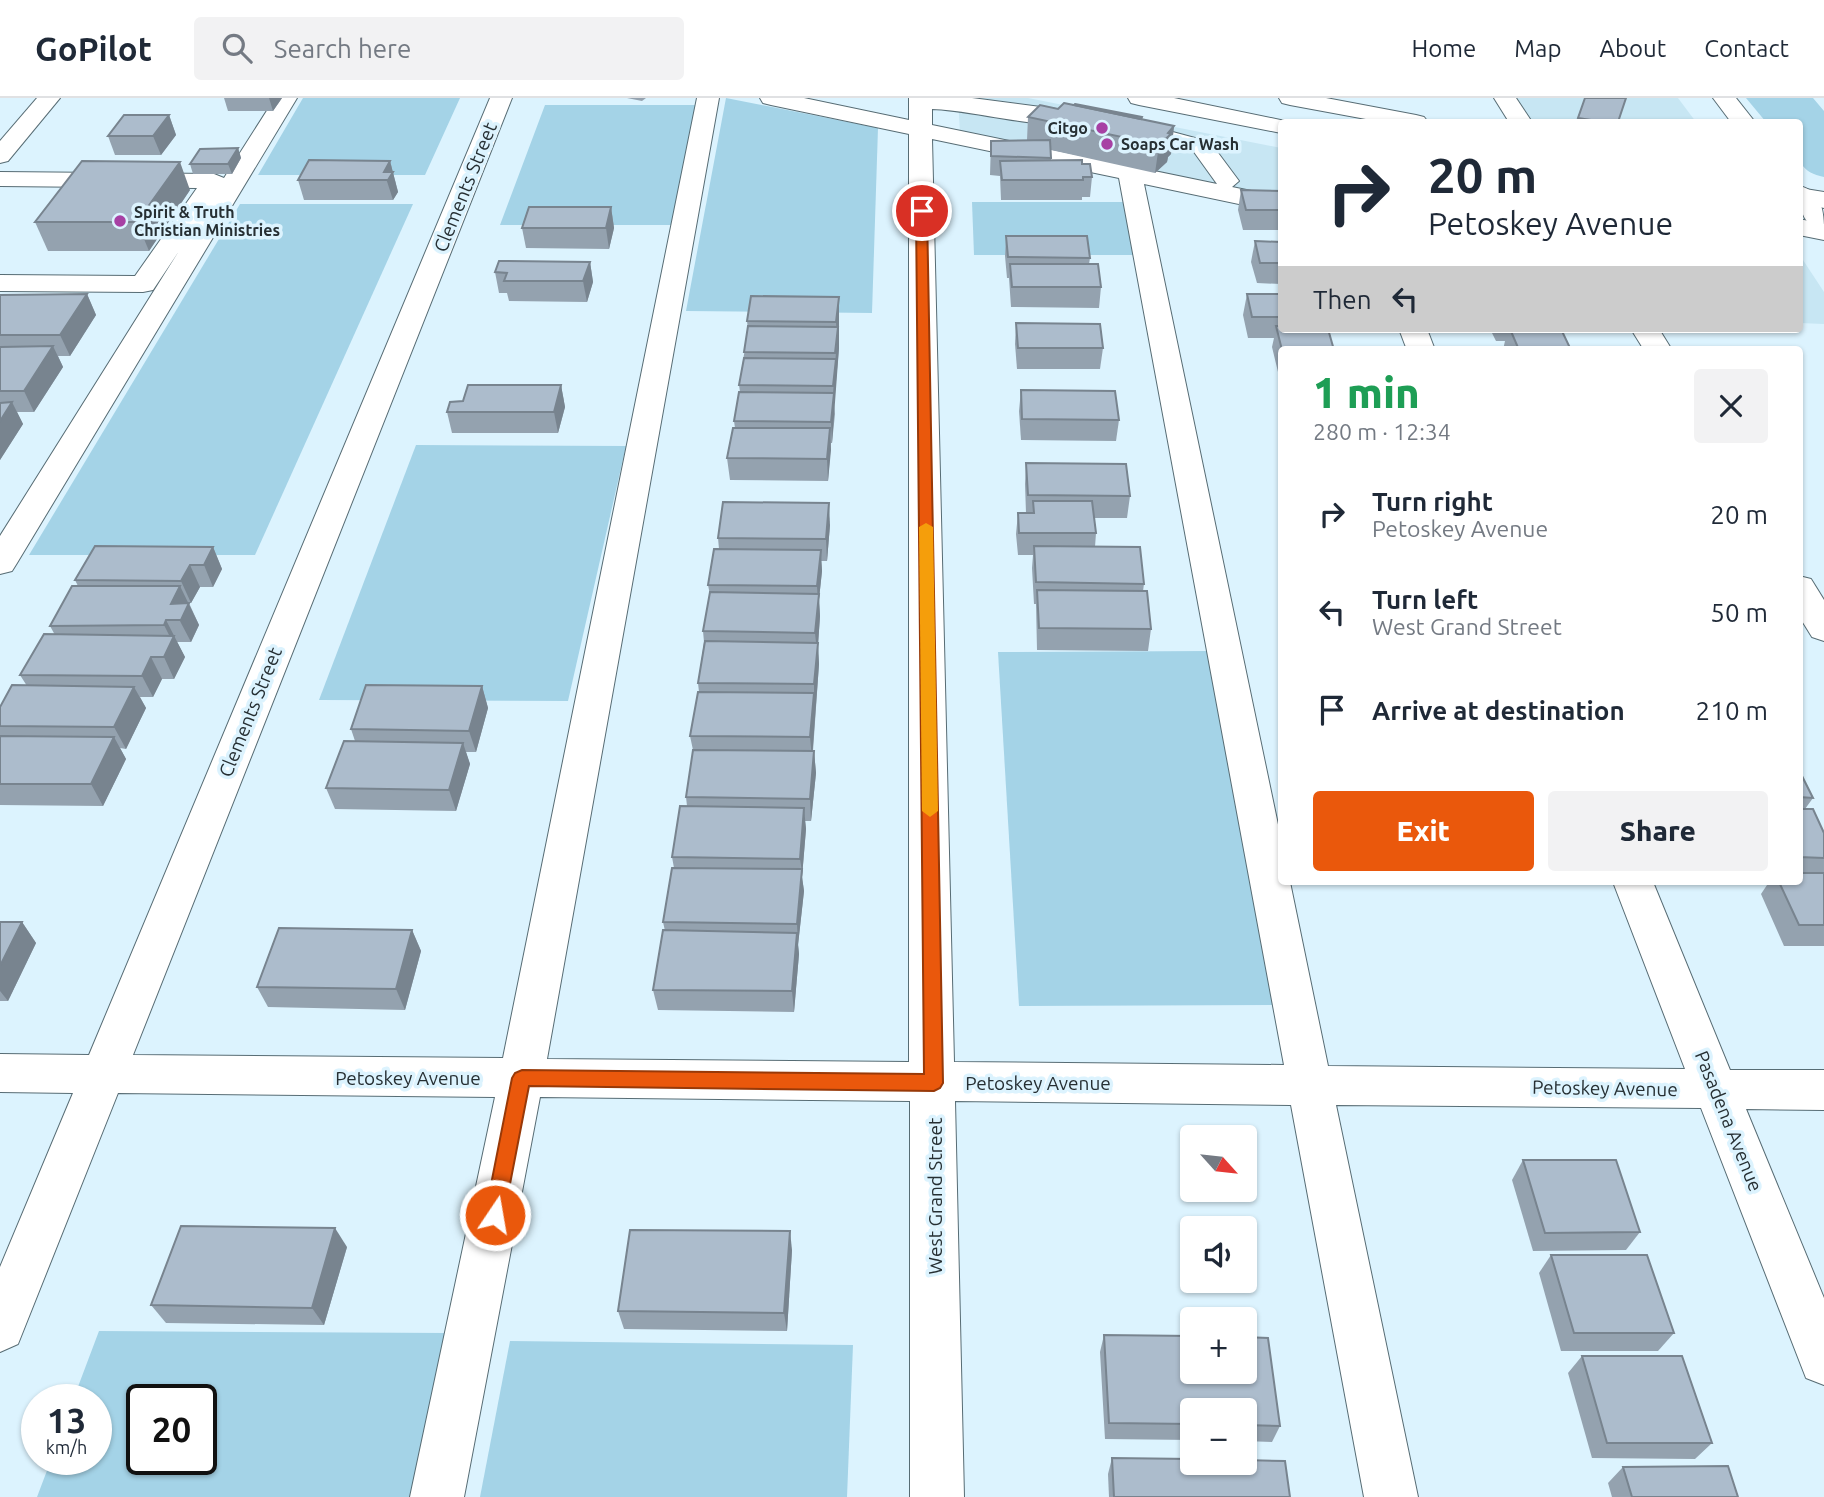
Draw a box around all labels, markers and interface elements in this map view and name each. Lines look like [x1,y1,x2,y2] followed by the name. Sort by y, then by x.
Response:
[194,17,684,80] search box
[218,29,256,67] icon: search
[35,30,152,67] text: GoPilot
[274,34,411,63] text: Search here
[1411,35,1476,62] text: Home
[1514,35,1561,62] text: Map
[1599,35,1666,62] text: About
[1704,35,1789,62] text: Contact
[429,118,501,255] street label: Clements Street
[1048,119,1088,137] place label: Citgo
[1094,120,1110,136] marker: Citgo
[1121,135,1239,153] place label: Soaps Car Wash
[1099,136,1115,152] marker: Soaps Car Wash
[1313,147,1404,238] icon: right
[1428,147,1537,202] text: 20 m
[892,181,952,241] pin
[903,192,941,230] icon: arrive
[134,203,280,239] place label: Spirit & Truth Christian Ministries
[1428,205,1673,241] text: Petoskey Avenue
[112,213,128,229] marker: Spirit & Truth Christian Ministries
[1386,280,1424,318] icon: left
[1313,285,1372,314] text: Then
[1313,369,1420,416] text: 1 min
[1694,369,1768,443] button: close
[1313,419,1451,444] text: 280 m · 12:34
[1372,487,1493,516] text: Turn right
[1313,495,1351,533] icon: right
[1710,500,1768,529] text: 20 m
[1372,516,1548,541] text: Petoskey Avenue
[1372,585,1478,614] text: Turn left
[1313,593,1351,631] icon: left
[1710,598,1768,627] text: 50 m
[1372,614,1562,639] text: West Grand Street
[214,643,286,780] street label: Clements Street
[1313,691,1351,729] icon: arrive
[1372,696,1625,725] text: Arrive at destination
[1696,696,1768,725] text: 210 m
[1313,791,1534,871] button: Exit
[1548,791,1768,871] button: Share
[1691,1048,1767,1194] street label: Pasadena Avenue
[335,1067,481,1089] street label: Petoskey Avenue
[965,1072,1111,1094] street label: Petoskey Avenue
[1532,1076,1678,1100] street label: Petoskey Avenue
[924,1117,946,1274] street label: West Grand Street
[1180,1125,1256,1202] north arrow
[1180,1125,1257,1475] map controls
[458,1178,532,1252] position arrow
[1180,1216,1257,1293] button: sound
[1180,1307,1257,1384] button: +
[126,1384,217,1475] speed limit sign: 20
[1180,1398,1257,1475] button: −
[47,1400,86,1440] text: 13
[46,1437,87,1457] text: km/h

